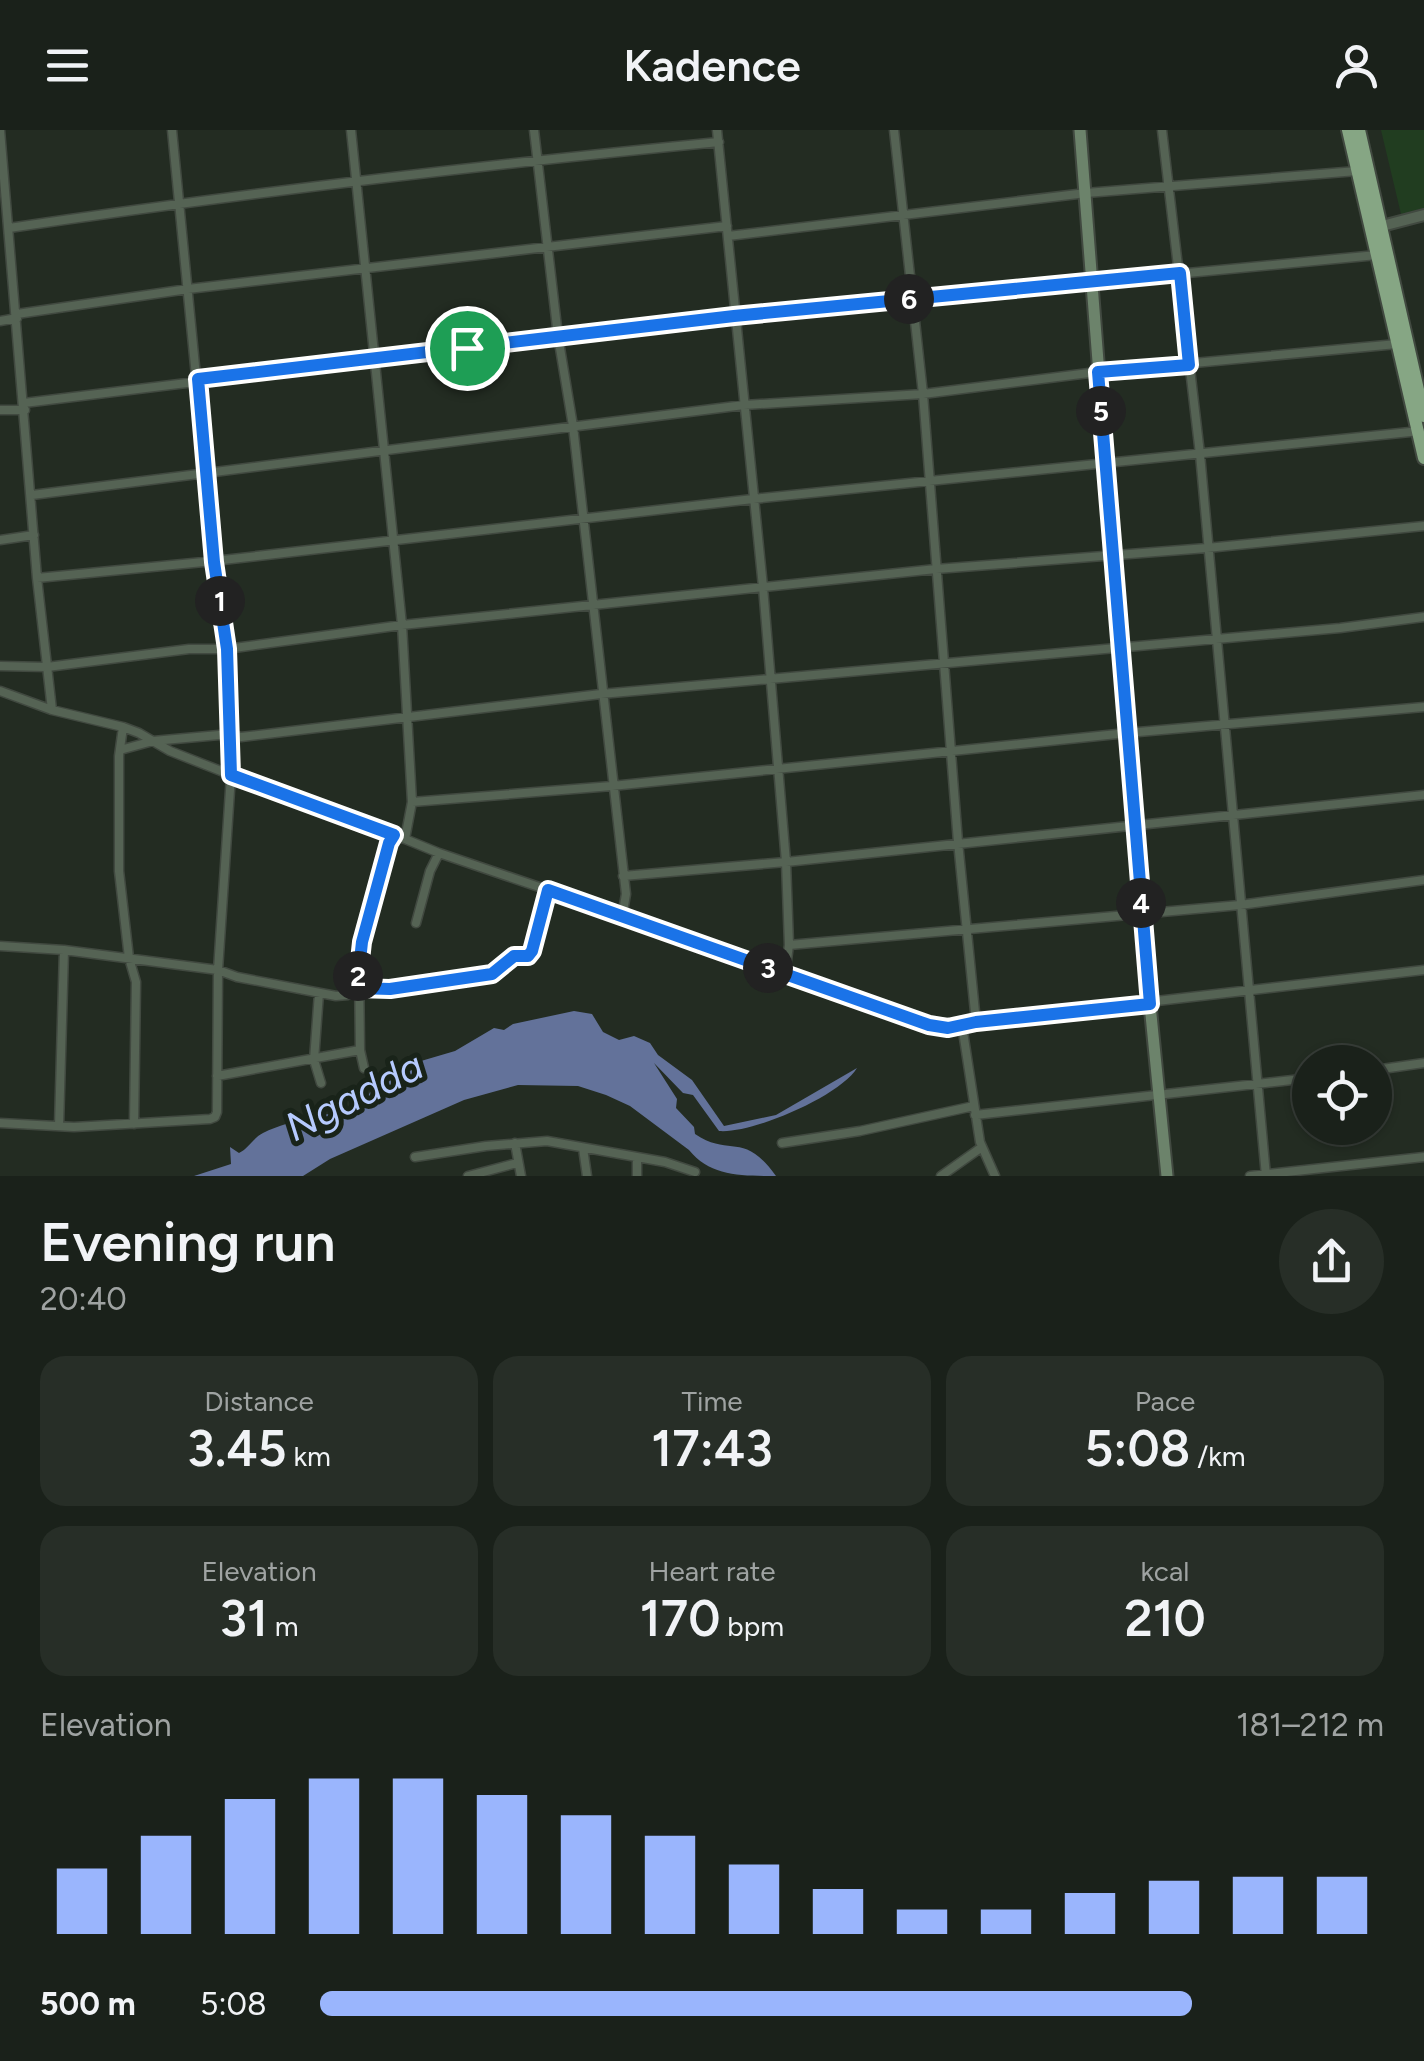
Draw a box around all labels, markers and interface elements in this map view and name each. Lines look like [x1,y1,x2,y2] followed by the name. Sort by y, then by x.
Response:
[40,38,95,93] icon: menu
[623,38,801,92] text: Kadence
[1329,38,1384,93] icon: person
[884,274,934,324] pin: 6
[901,282,917,316] text: 6
[425,306,510,391] pin
[440,321,495,376] icon: arrive
[1076,386,1126,436] pin: 5
[1093,394,1109,428] text: 5
[195,576,245,626] pin: 1
[214,584,226,618] text: 1
[1116,878,1166,928] pin: 4
[1132,886,1150,920] text: 4
[743,943,793,993] pin: 3
[333,951,383,1001] pin: 2
[760,951,776,985] text: 3
[350,959,366,993] text: 2
[277,1041,431,1151] water label: Ngadda
[1292,1045,1392,1145] map controls
[1292,1045,1392,1145] button: locate
[40,1209,336,1275] text: Evening run
[1279,1209,1384,1314] button: share
[40,1280,127,1318] text: 20:40
[204,1384,314,1418] text: Distance
[681,1384,743,1418] text: Time
[1135,1384,1195,1418] text: Pace
[187,1418,287,1479] text: 3.45
[651,1418,773,1479] text: 17:43
[1084,1418,1190,1479] text: 5:08
[287,1439,331,1473] text: km
[1190,1439,1246,1473] text: /km
[201,1554,317,1588] text: Elevation
[648,1554,776,1588] text: Heart rate
[1141,1554,1189,1588] text: kcal
[219,1588,268,1649] text: 31
[640,1588,720,1649] text: 170
[1124,1588,1206,1649] text: 210
[268,1609,299,1643] text: m
[720,1609,784,1643] text: bpm
[40,1706,172,1744] text: Elevation
[1236,1706,1384,1744] text: 181–212 m
[40,1985,136,2023] text: 500 m
[200,1985,267,2023] text: 5:08

